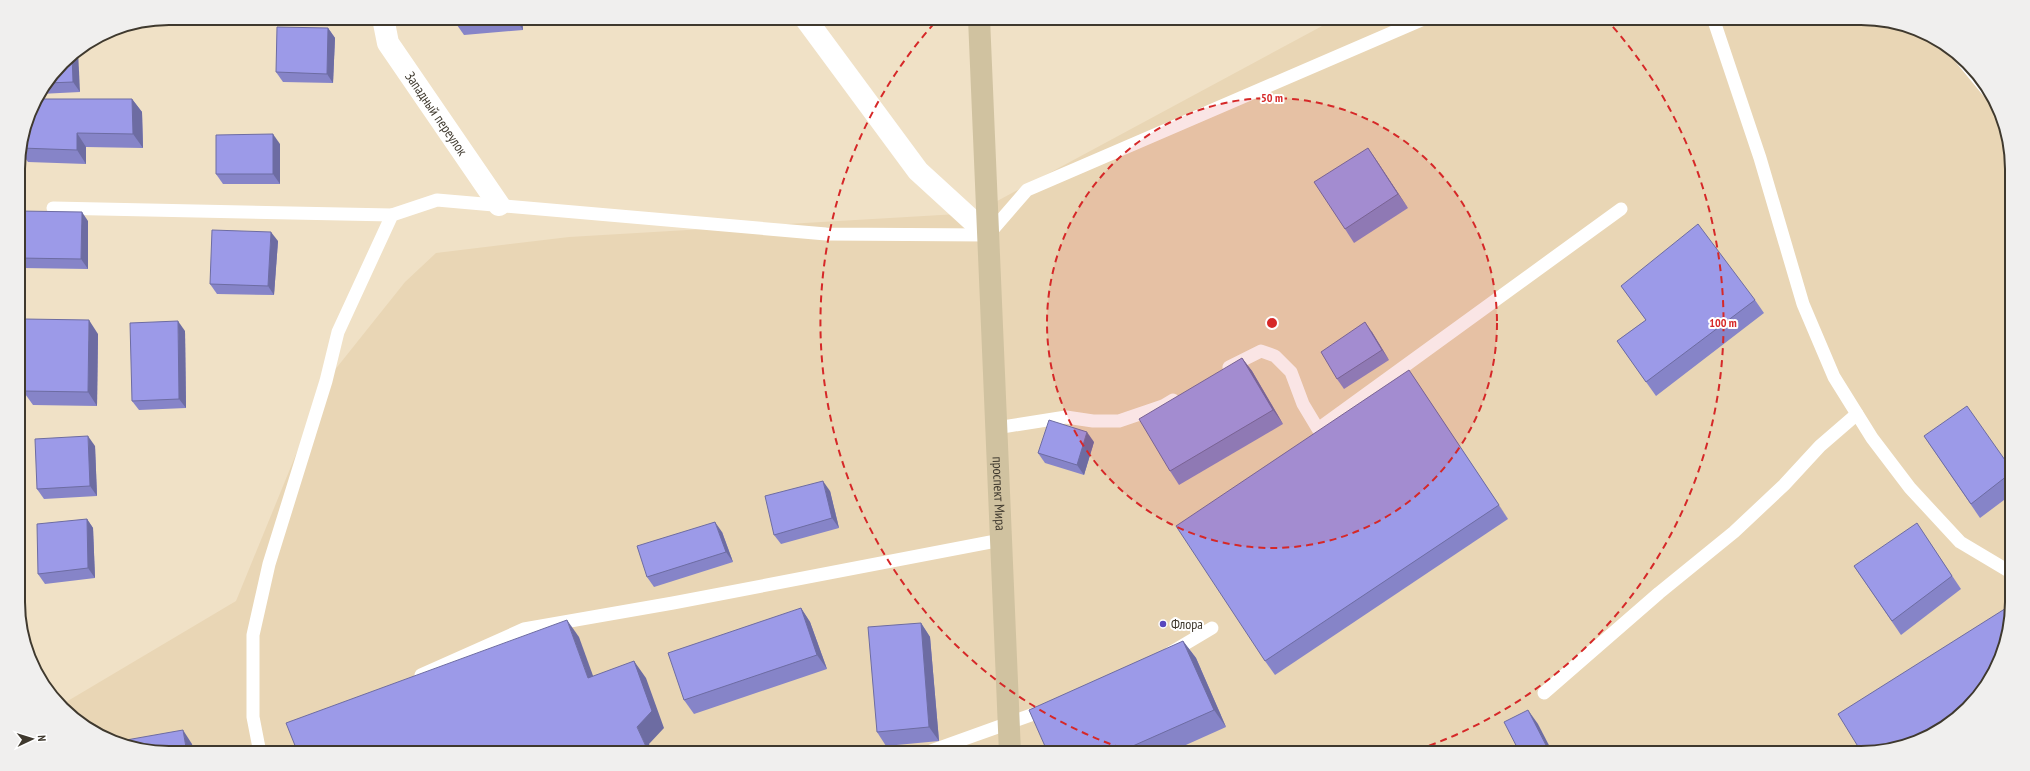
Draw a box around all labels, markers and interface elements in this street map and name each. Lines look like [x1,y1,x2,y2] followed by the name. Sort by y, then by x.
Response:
[401,68,472,160] street label: Западный переулок
[1261,90,1283,105] text: 50 m
[1709,315,1737,330] text: 100 m
[1265,316,1279,330] centre of rings
[989,456,1010,531] street label: проспект Мира
[1171,615,1203,633] place label: Флора
[1158,619,1168,629] marker: Флора
[12,719,52,759] north arrow
[35,735,49,742] text: N

